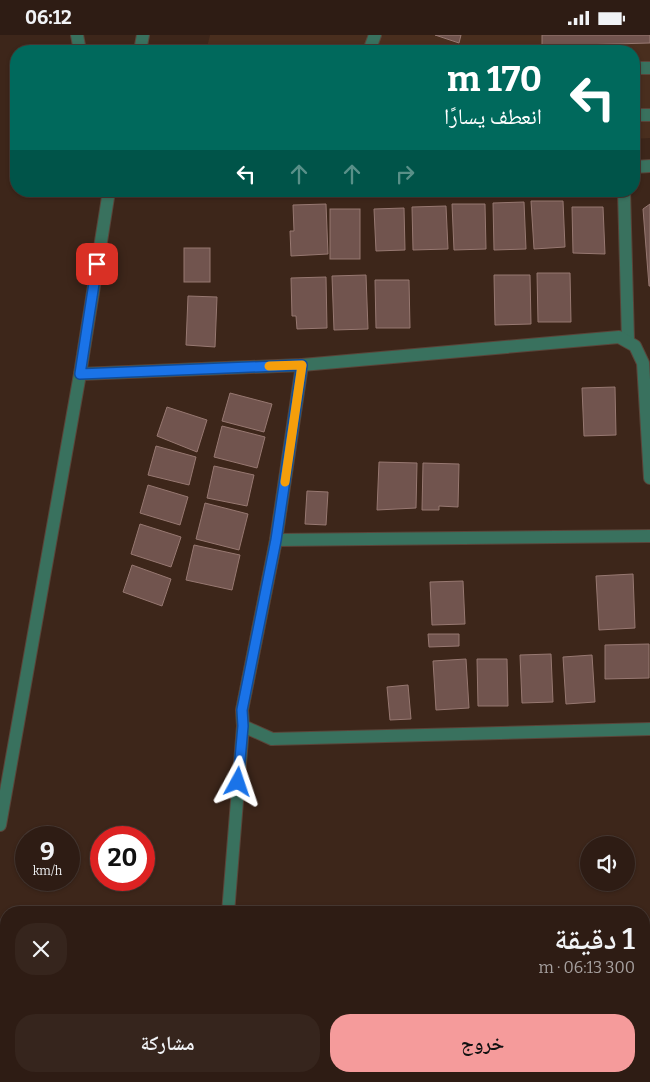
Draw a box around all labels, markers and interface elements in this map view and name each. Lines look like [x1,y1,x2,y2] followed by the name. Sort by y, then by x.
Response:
[25,6,72,29] text: 06:12
[447,58,542,100] text: 170 m
[560,65,625,130] icon: left
[444,103,542,130] text: انعطف يسارًا
[232,160,260,188] icon: left
[285,160,313,188] icon: ahead
[338,160,366,188] icon: ahead
[391,160,419,188] icon: right
[76,243,118,285] pin
[83,250,111,278] icon: arrive
[211,755,263,807] position arrow
[90,826,155,891] speed limit sign: 20
[580,836,635,891] map controls
[580,836,635,891] button: sound
[40,837,55,867] text: 9
[33,864,62,878] text: km/h
[554,921,635,957] text: 1 دقيقة
[15,923,67,975] button: close
[538,958,635,977] text: 300 m · 06:13
[15,1014,320,1072] button: مشاركة
[330,1014,635,1072] button: خروج

